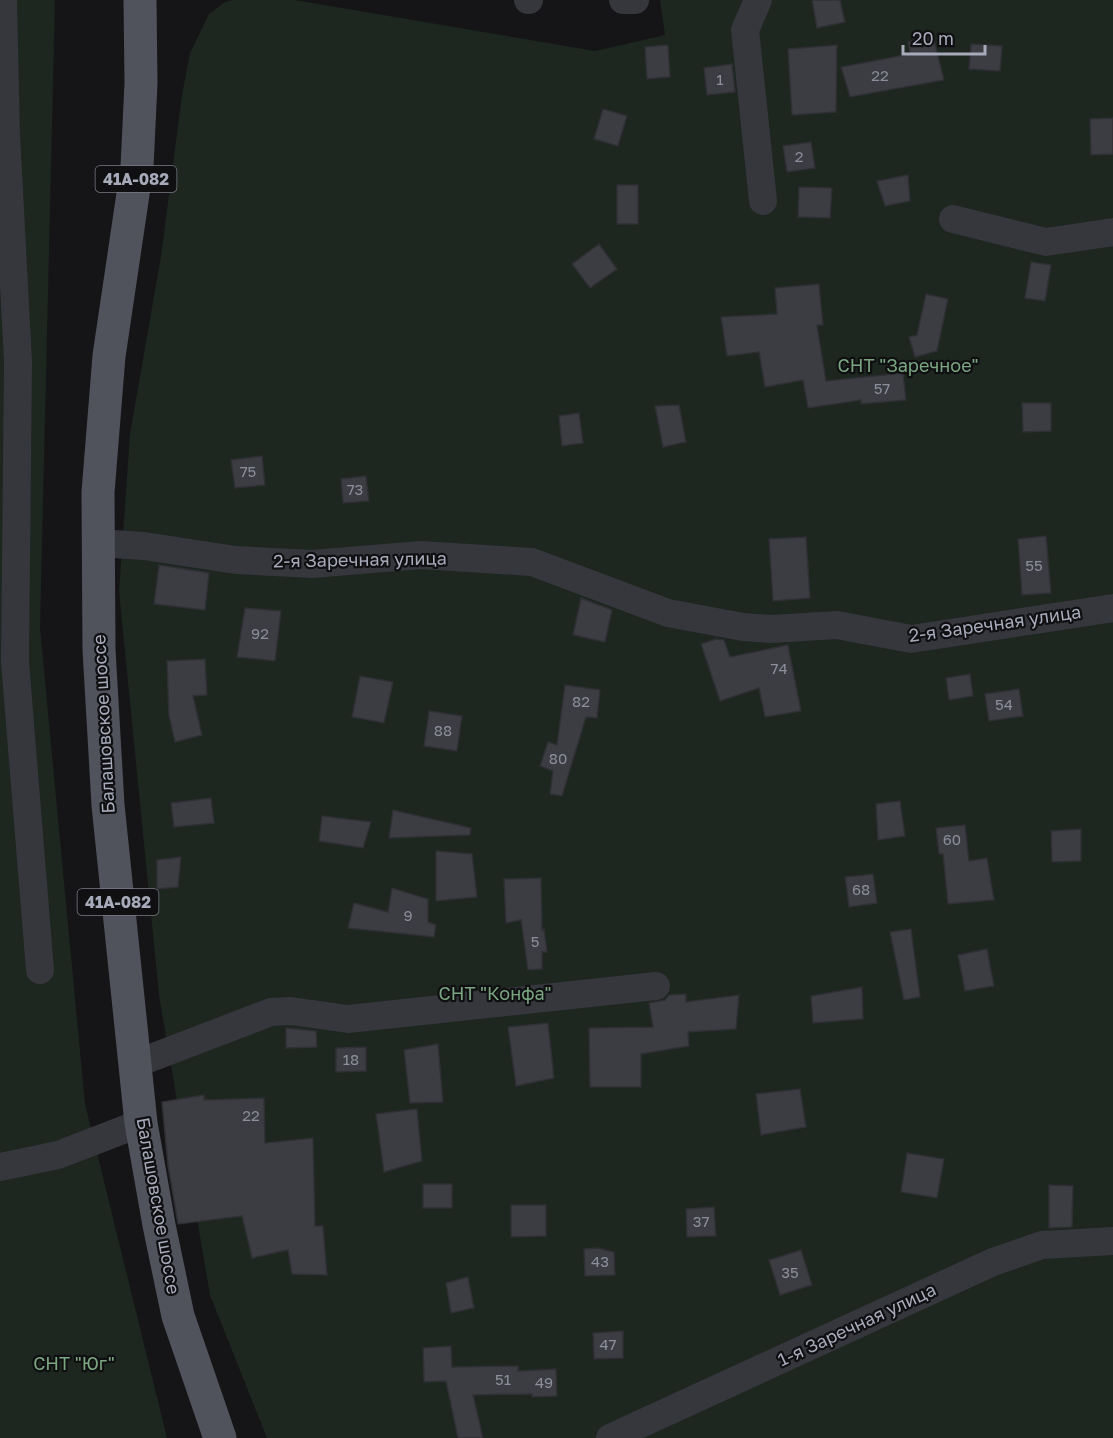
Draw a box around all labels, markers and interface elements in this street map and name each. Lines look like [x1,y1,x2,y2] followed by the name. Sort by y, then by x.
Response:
[903,18,986,56] scale bar
[912,27,954,49] text: 20 m
[871,66,889,84] house number: 22
[716,70,724,88] house number: 1
[795,147,803,165] house number: 2
[96,166,176,192] road number: 41А-082
[838,354,978,376] park label: СНТ "Заречное"
[874,379,890,397] house number: 57
[240,462,256,480] house number: 75
[347,480,363,498] house number: 73
[273,546,447,572] street label: 2-я Заречная улица
[1025,556,1043,574] house number: 55
[907,600,1082,646] street label: 2-я Заречная улица
[251,624,269,642] house number: 92
[87,634,119,814] street label: Балашовское шоссе
[770,659,788,677] house number: 74
[572,692,590,710] house number: 82
[995,695,1013,713] house number: 54
[434,721,452,739] house number: 88
[549,749,567,767] house number: 80
[943,830,961,848] house number: 60
[852,880,870,898] house number: 68
[78,889,158,915] road number: 41А-082
[403,906,413,924] house number: 9
[531,932,539,950] house number: 5
[439,982,551,1004] park label: СНТ "Конфа"
[343,1050,359,1068] house number: 18
[242,1106,260,1124] house number: 22
[133,1116,185,1296] street label: Балашовское шоссе
[693,1212,709,1230] house number: 37
[591,1252,609,1270] house number: 43
[781,1263,799,1281] house number: 35
[774,1278,939,1370] street label: 1-я Заречная улица
[599,1335,617,1353] house number: 47
[33,1352,115,1374] park label: СНТ "Юг"
[495,1370,511,1388] house number: 51
[535,1373,553,1391] house number: 49

